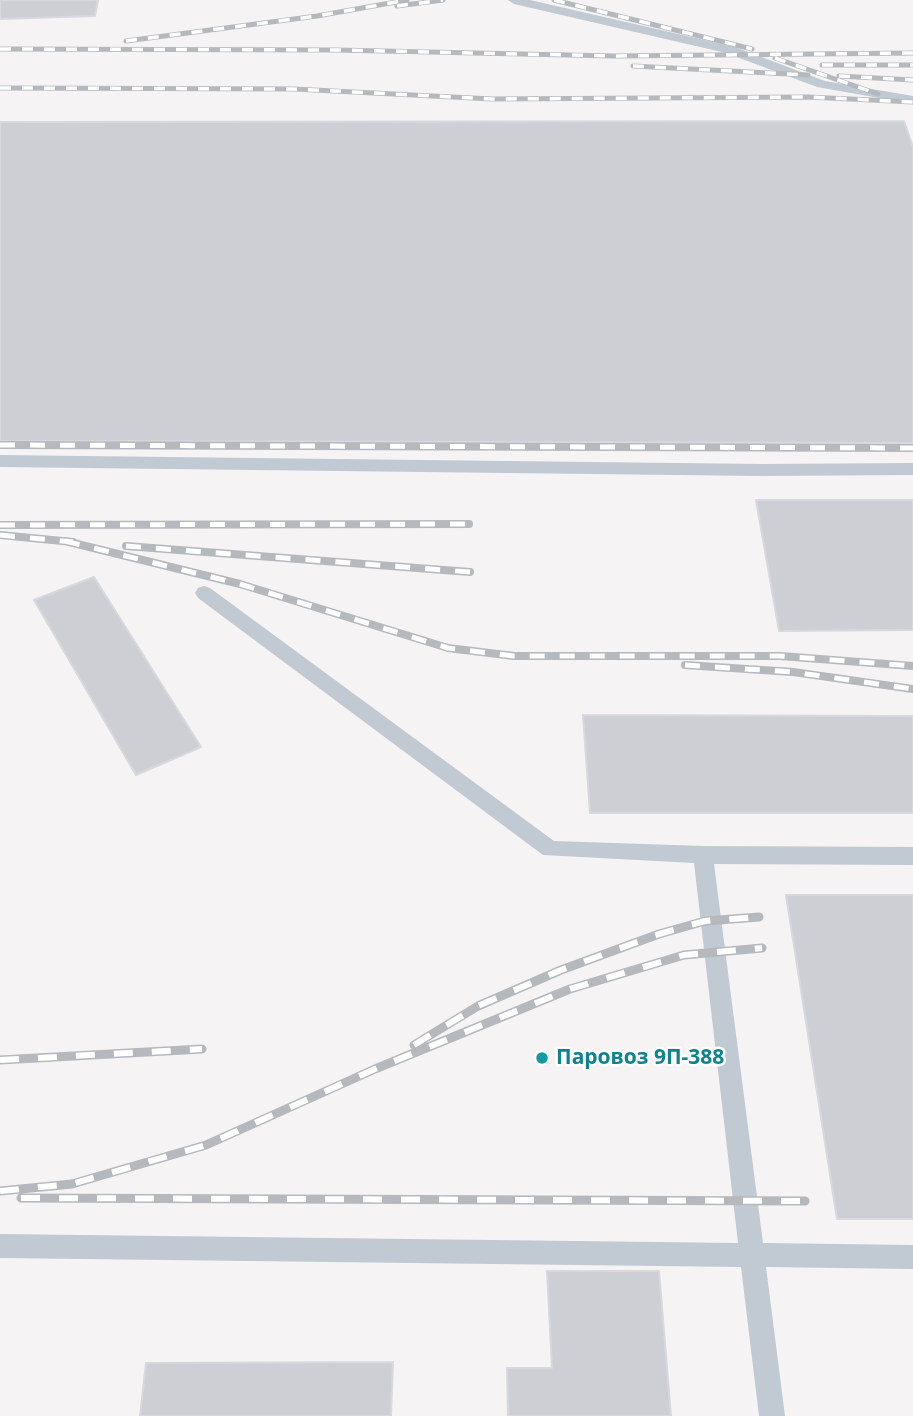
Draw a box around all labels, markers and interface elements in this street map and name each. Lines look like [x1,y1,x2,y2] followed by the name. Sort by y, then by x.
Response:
[556,1045,724,1071] place label: Паровоз 9П-388
[534,1050,550,1066] marker: Паровоз 9П-388

